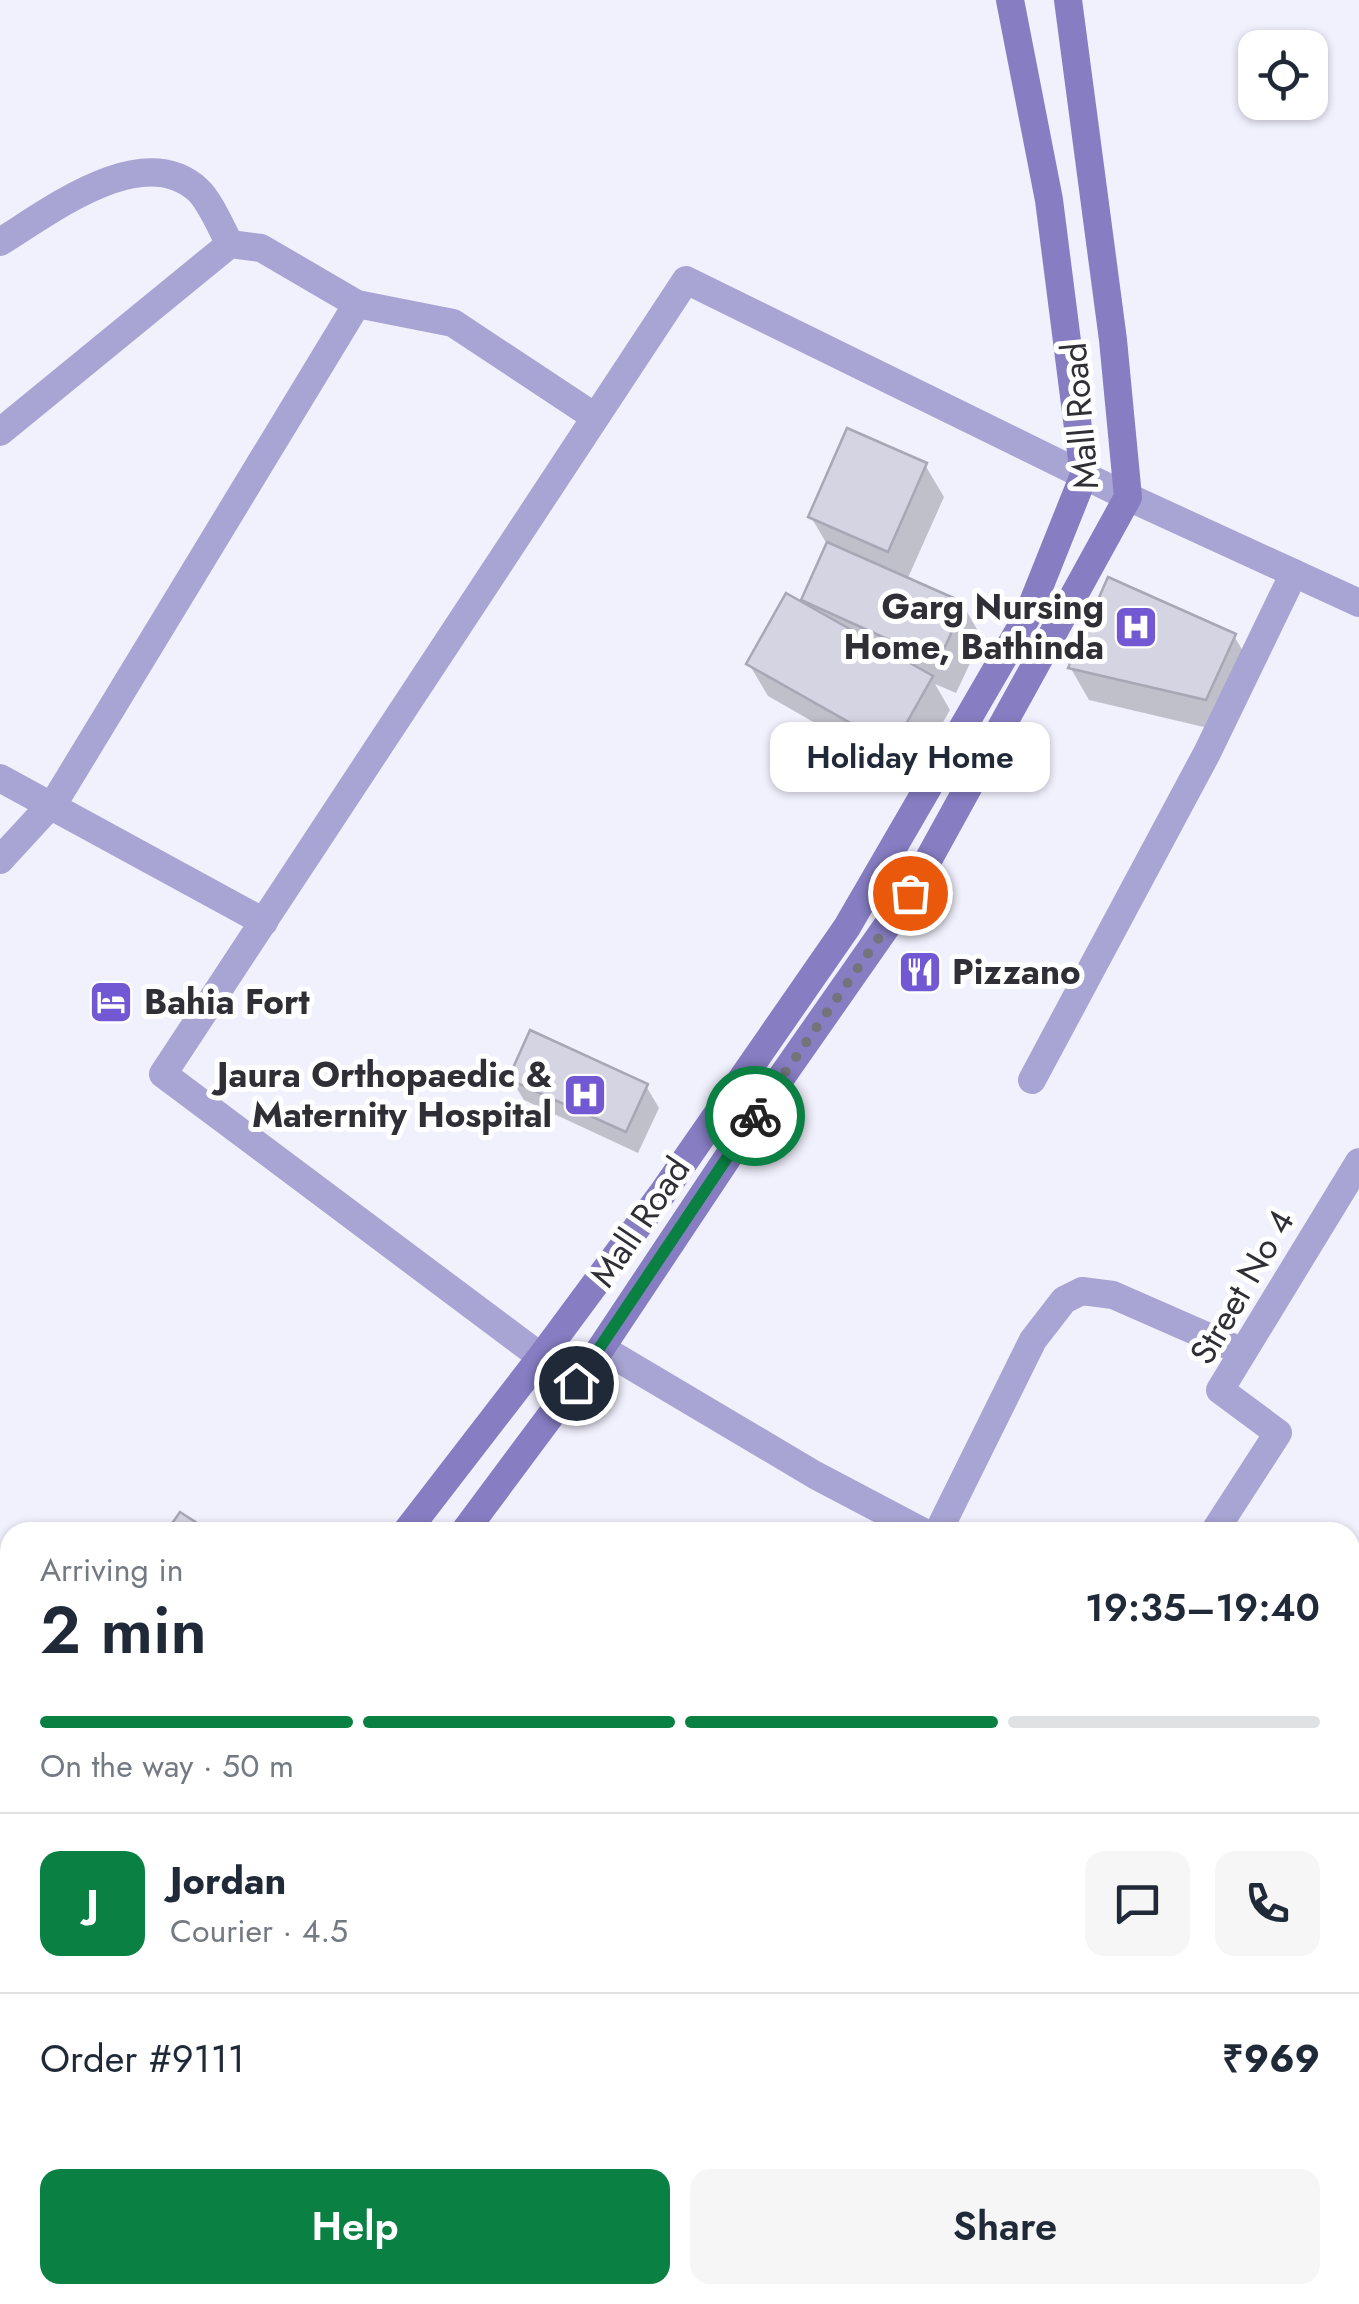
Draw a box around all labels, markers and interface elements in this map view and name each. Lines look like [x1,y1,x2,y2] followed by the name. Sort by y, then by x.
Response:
[1238,30,1328,120] map controls
[1238,30,1328,120] button: locate
[1049,340,1111,492] street label: Mall Road
[844,582,1104,672] place label: Garg Nursing Home, Bathinda
[1113,604,1159,650] hospital icon: Garg Nursing Home, Bathinda
[770,723,1050,793] callout: Holiday Home
[806,734,1014,780] text: Holiday Home
[868,851,953,936] pin
[883,866,938,921] icon: bag
[952,947,1081,997] place label: Pizzano
[897,949,943,995] restaurant icon: Pizzano
[144,977,310,1027] place label: Bahia Fort
[88,979,134,1025] hotel icon: Bahia Fort
[211,1050,552,1140] place label: Jaura Orthopaedic & Maternity Hospital
[705,1066,805,1166] courier
[562,1072,608,1118] hospital icon: Jaura Orthopaedic & Maternity Hospital
[728,1089,783,1144] icon: bike
[578,1147,702,1297] street label: Mall Road
[1178,1200,1306,1374] street label: Street No 4
[534,1341,619,1426] pin
[549,1356,604,1411] icon: home
[40,1547,184,1593] text: Arriving in
[1085,1580,1320,1635] text: 19:35–19:40
[40,1583,207,1677] text: 2 min
[40,1743,294,1789] text: On the way · 50 m
[1085,1851,1190,1956] button: chat
[1215,1851,1320,1956] button: phone
[170,1853,286,1908] text: Jordan
[86,1876,99,1931] text: J
[170,1908,348,1954] text: Courier · 4.5
[40,2031,245,2086] text: Order #9111
[1222,2031,1320,2086] text: ₹969
[40,2169,670,2284] button: Help
[690,2169,1320,2284] button: Share

